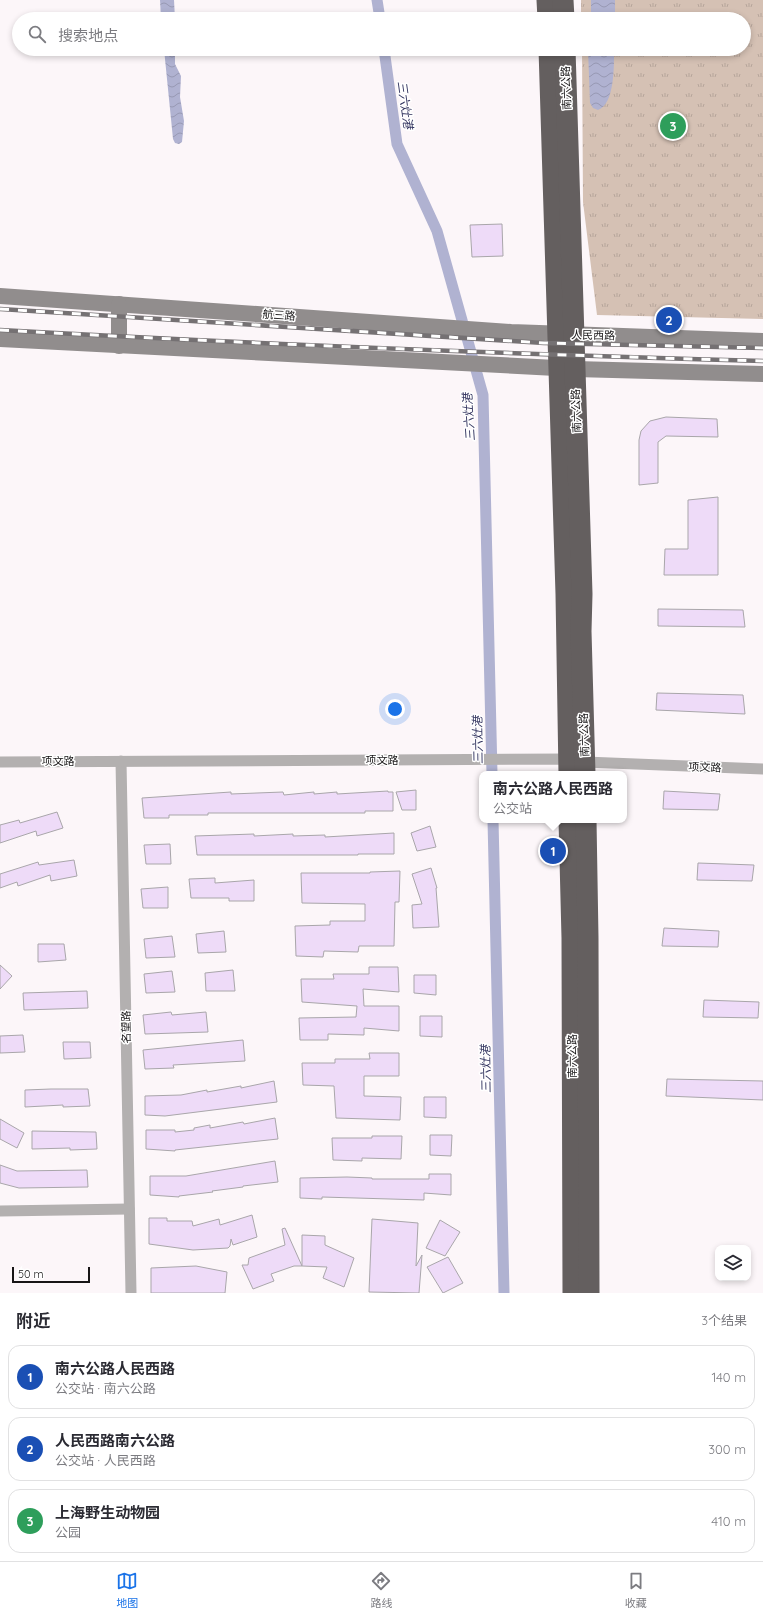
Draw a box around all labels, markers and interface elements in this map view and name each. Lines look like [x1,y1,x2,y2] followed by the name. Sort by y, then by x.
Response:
[12,12,751,56] search box
[26,23,48,45] icon: search
[58,26,118,45] text: 搜索地点
[558,66,574,110] street label: 南六公路
[395,80,417,132] water label: 三六灶港
[660,111,686,141] pin: 3
[656,305,682,335] pin: 2
[262,307,296,323] street label: 航三路
[571,328,615,342] street label: 人民西路
[568,389,584,433] street label: 南六公路
[459,391,478,442] water label: 三六灶港
[385,699,405,719] your location
[576,713,592,757] street label: 南六公路
[470,714,485,764] water label: 三六灶港
[366,753,399,767] street label: 项文路
[42,754,75,768] street label: 项文路
[688,759,722,775] street label: 项文路
[479,771,627,823] popup
[493,779,613,798] text: 南六公路人民西路
[493,800,532,816] text: 公交站
[540,836,566,866] pin: 1
[119,1010,133,1044] street label: 名望路
[565,1034,579,1078] street label: 南六公路
[478,1043,493,1093] water label: 三六灶港
[715,1245,751,1281] map controls
[715,1245,751,1281] button: layers
[12,1265,90,1284] scale bar
[18,1267,44,1281] text: 50 m
[16,1310,50,1331] text: 附近
[701,1312,747,1328] text: 3个结果
[55,1359,175,1378] text: 南六公路人民西路
[27,1369,33,1385] text: 1
[711,1369,746,1385] text: 140 m
[55,1380,156,1396] text: 公交站 · 南六公路
[55,1431,175,1450] text: 人民西路南六公路
[26,1441,34,1457] text: 2
[708,1441,746,1457] text: 300 m
[55,1452,156,1468] text: 公交站 · 人民西路
[55,1503,160,1522] text: 上海野生动物园
[27,1513,33,1529] text: 3
[711,1513,746,1529] text: 410 m
[55,1524,81,1540] text: 公园
[116,1570,138,1610] tab: 地图
[370,1570,392,1610] tab: 路线
[625,1570,647,1610] tab: 收藏

